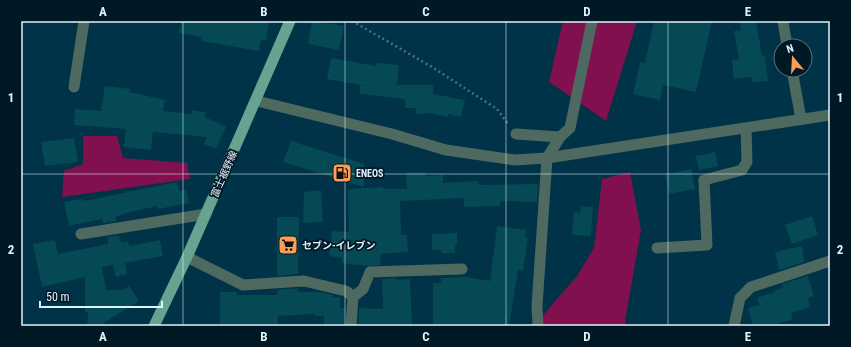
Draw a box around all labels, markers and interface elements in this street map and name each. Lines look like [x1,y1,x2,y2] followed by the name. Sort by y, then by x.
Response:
[99,4,107,19] text: A
[260,4,268,19] text: B
[422,4,430,19] text: C
[583,4,591,19] text: D
[745,4,752,19] text: E
[773,38,813,78] north arrow
[785,42,796,56] text: N
[8,90,14,105] text: 1
[837,90,843,105] text: 1
[209,149,239,199] street label: 富士裾野線
[331,162,353,184] fuel station icon: ENEOS
[356,168,384,179] place label: ENEOS
[277,234,299,256] supermarket icon: セブン-イレブン
[302,240,376,251] place label: セブン-イレブン
[8,242,15,257] text: 2
[837,242,844,257] text: 2
[40,283,162,309] scale bar
[46,290,70,304] text: 50 m
[99,329,107,344] text: A
[260,329,268,344] text: B
[422,329,430,344] text: C
[583,329,591,344] text: D
[745,329,752,344] text: E

